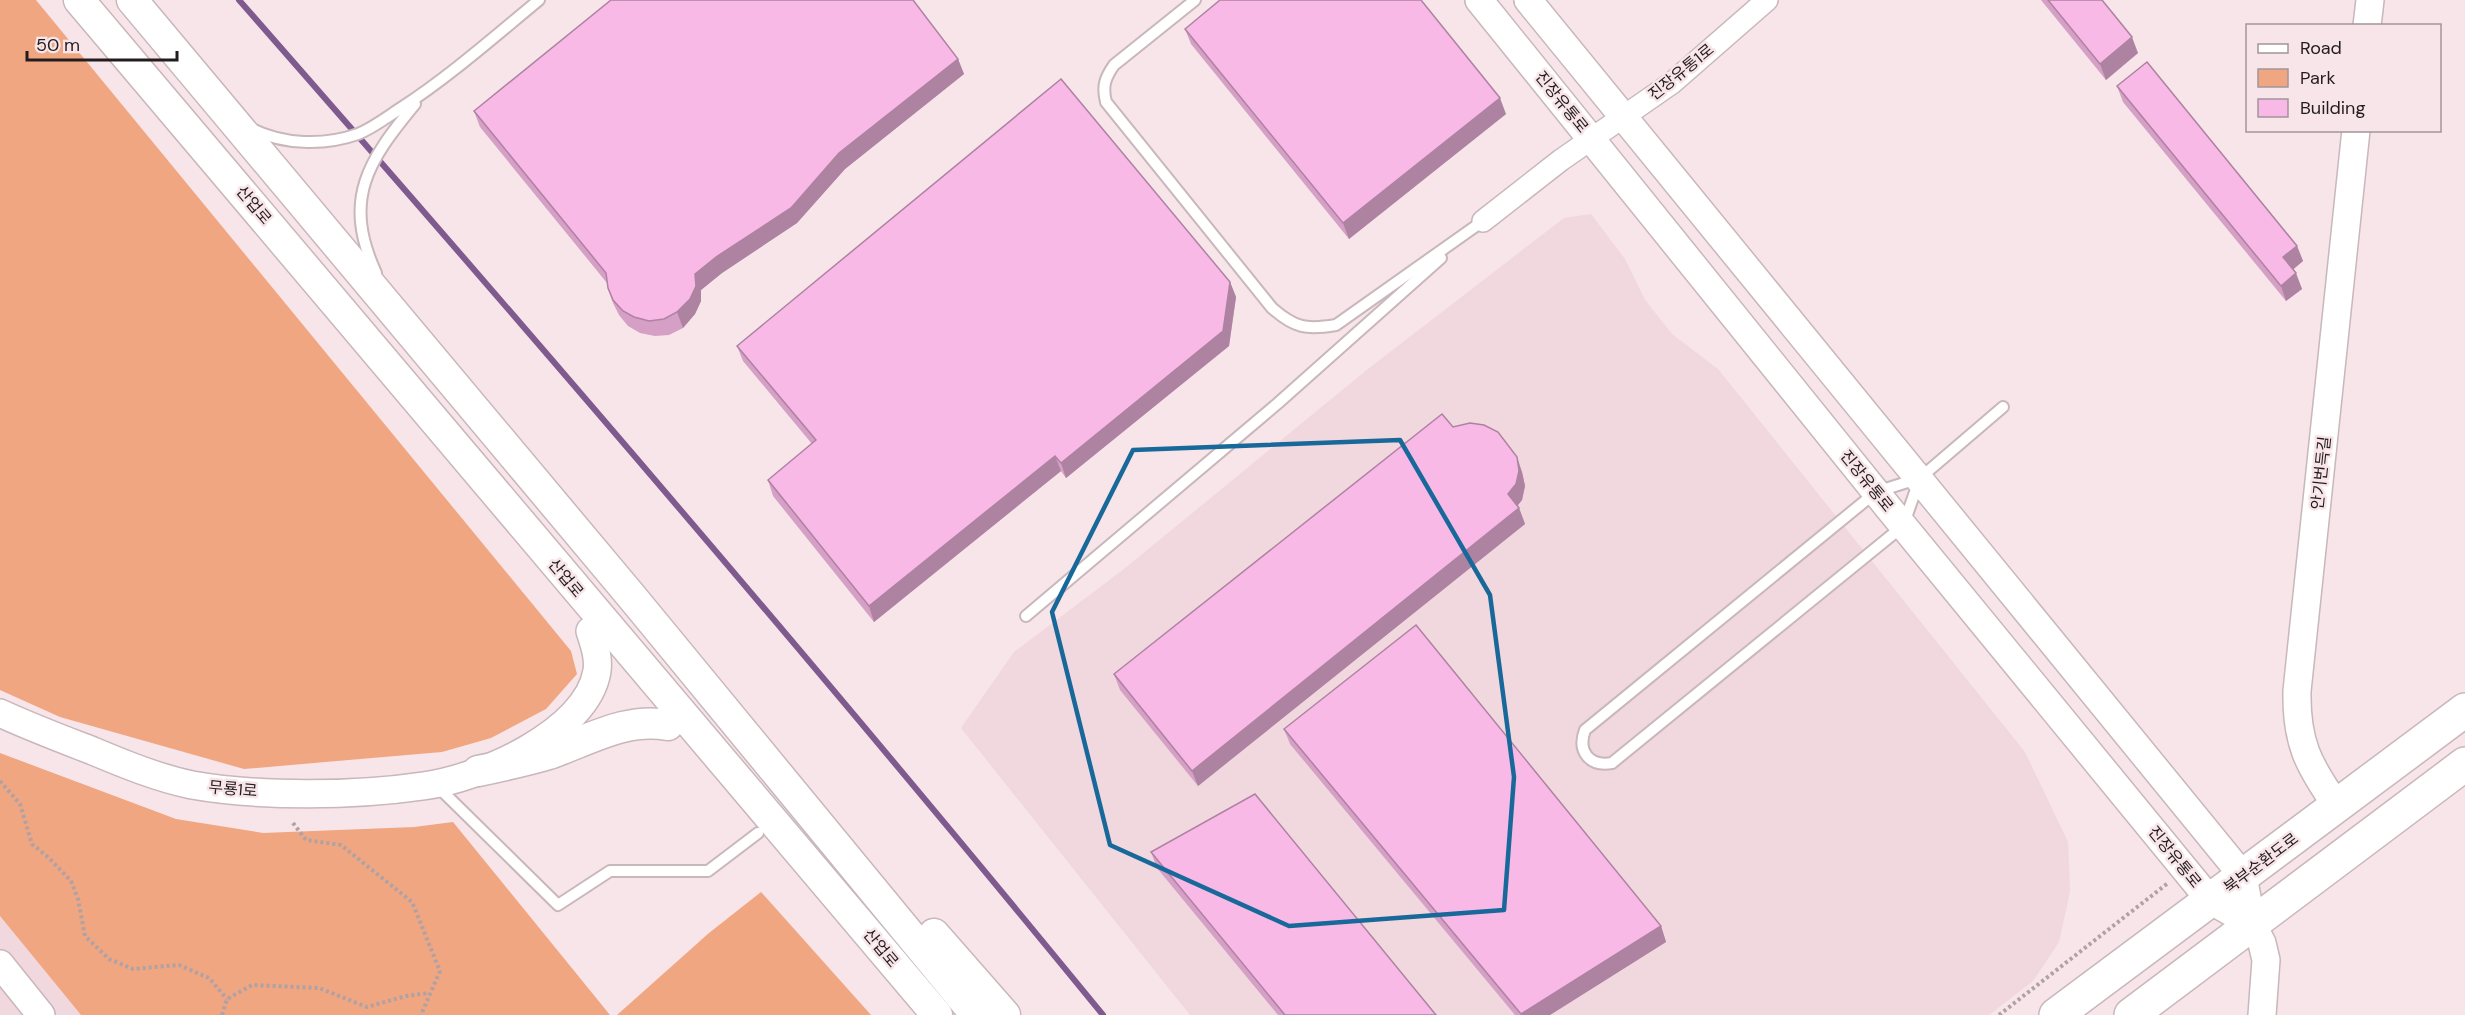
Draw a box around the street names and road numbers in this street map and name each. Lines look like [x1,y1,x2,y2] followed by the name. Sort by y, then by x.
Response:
[1644,39,1718,105] street label: 진장유통1로
[1531,67,1593,137] street label: 진장유통로
[232,181,276,229] street label: 산업로
[2307,435,2335,511] street label: 안기번득길
[1836,446,1898,516] street label: 진장유통로
[544,554,588,602] street label: 산업로
[208,776,259,802] street label: 무룡1로
[2144,822,2206,892] street label: 진장유통로
[2219,828,2303,898] street label: 북부순환도로
[859,924,903,972] street label: 산업로

